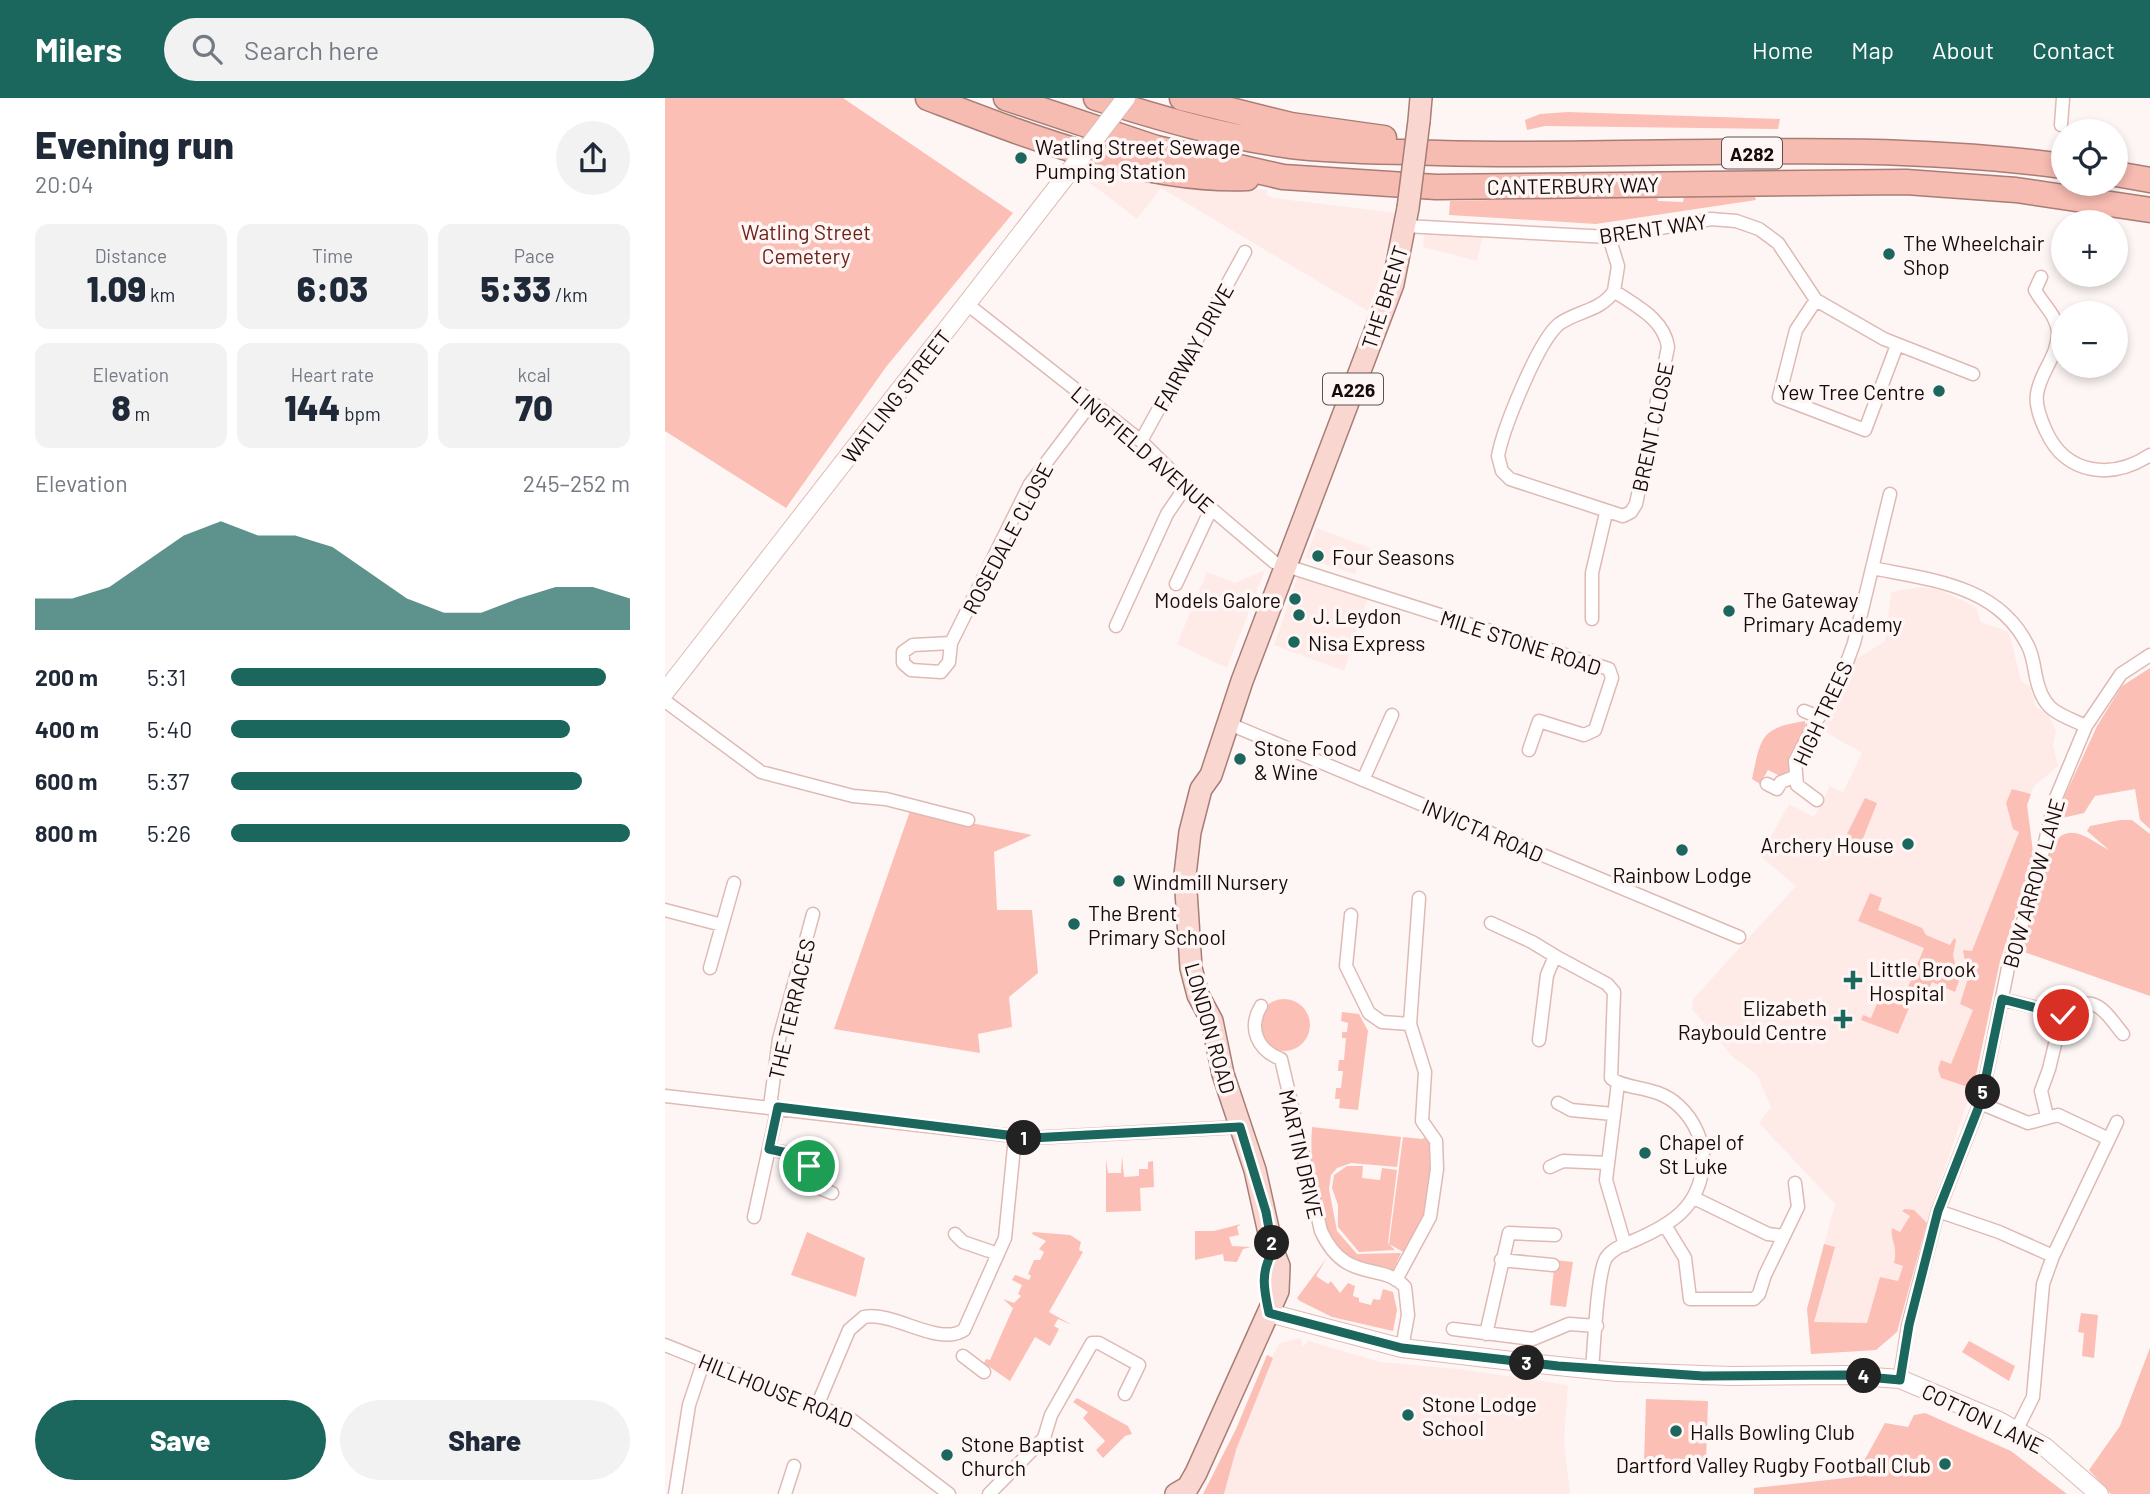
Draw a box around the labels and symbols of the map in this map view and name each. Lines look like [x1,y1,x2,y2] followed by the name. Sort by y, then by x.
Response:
[1035,134,1240,183] place label: Watling Street Sewage Pumping Station
[1722,138,1782,168] road number: A282
[1013,150,1029,166] marker: Watling Street Sewage Pumping Station
[1487,171,1659,199] street label: CANTERBURY WAY
[1597,208,1709,248] street label: BRENT WAY
[741,219,871,268] park label: Watling Street Cemetery
[1903,230,2045,279] place label: The Wheelchair Shop
[1356,242,1413,352] street label: THE BRENT
[1881,246,1897,262] marker: The Wheelchair Shop
[1148,279,1238,415] street label: FAIRWAY DRIVE
[836,324,956,468] street label: WATLING STREET
[1626,360,1678,494] street label: BRENT CLOSE
[1323,374,1383,404] road number: A226
[1778,379,1925,404] place label: Yew Tree Centre
[1067,380,1219,518] street label: LINGFIELD AVENUE
[1931,383,1947,399] marker: Yew Tree Centre
[957,458,1057,618] street label: ROSEDALE CLOSE
[1332,544,1455,569] place label: Four Seasons
[1310,548,1326,564] marker: Four Seasons
[1154,587,1281,612] place label: Models Galore
[1743,587,1903,636] place label: The Gateway Primary Academy
[1287,591,1303,607] marker: Models Galore
[1313,603,1401,628] place label: J. Leydon
[1721,603,1737,619] marker: The Gateway Primary Academy
[1437,604,1605,680] street label: MILE STONE ROAD
[1291,607,1307,623] marker: J. Leydon
[1308,630,1425,655] place label: Nisa Express
[1286,634,1302,650] marker: Nisa Express
[1787,657,1857,769] street label: HIGH TREES
[1254,735,1357,784] place label: Stone Food & Wine
[1232,751,1248,767] marker: Stone Food & Wine
[1419,793,1547,867] street label: INVICTA ROAD
[1997,796,2069,970] street label: BOW ARROW LANE
[1761,832,1894,857] place label: Archery House
[1900,836,1916,852] marker: Archery House
[1674,842,1690,858] marker: Rainbow Lodge
[1612,862,1752,887] place label: Rainbow Lodge
[1133,869,1289,894] place label: Windmill Nursery
[1111,873,1127,889] marker: Windmill Nursery
[1088,900,1226,949] place label: The Brent Primary School
[1066,916,1082,932] marker: The Brent Primary School
[763,936,819,1082] street label: THE TERRACES
[1869,956,1976,1005] place label: Little Brook Hospital
[1180,960,1242,1096] street label: LONDON ROAD
[1843,970,1863,990] marker: Little Brook Hospital
[2033,985,2093,1045] pin
[1678,995,1827,1044] place label: Elizabeth Raybould Centre
[1833,1009,1853,1029] marker: Elizabeth Raybould Centre
[1965,1074,2001,1110] pin: 5
[1275,1087,1329,1221] street label: MARTIN DRIVE
[1007,1121,1041,1156] pin: 1
[1659,1129,1744,1178] place label: Chapel of St Luke
[779,1136,839,1196] pin
[1637,1145,1653,1161] marker: Chapel of St Luke
[1255,1226,1289,1260] pin: 2
[1509,1346,1545,1380] pin: 3
[695,1348,857,1432] street label: HILLHOUSE ROAD
[1847,1358,1881,1394] pin: 4
[1918,1378,2048,1458] street label: COTTON LANE
[1422,1391,1537,1440] place label: Stone Lodge School
[1400,1407,1416,1423] marker: Stone Lodge School
[1690,1419,1855,1444] place label: Halls Bowling Club
[1668,1423,1684,1439] marker: Halls Bowling Club
[961,1431,1085,1480] place label: Stone Baptist Church
[939,1447,955,1463] marker: Stone Baptist Church
[1616,1452,1931,1477] place label: Dartford Valley Rugby Football Club
[1937,1456,1953,1472] marker: Dartford Valley Rugby Football Club

